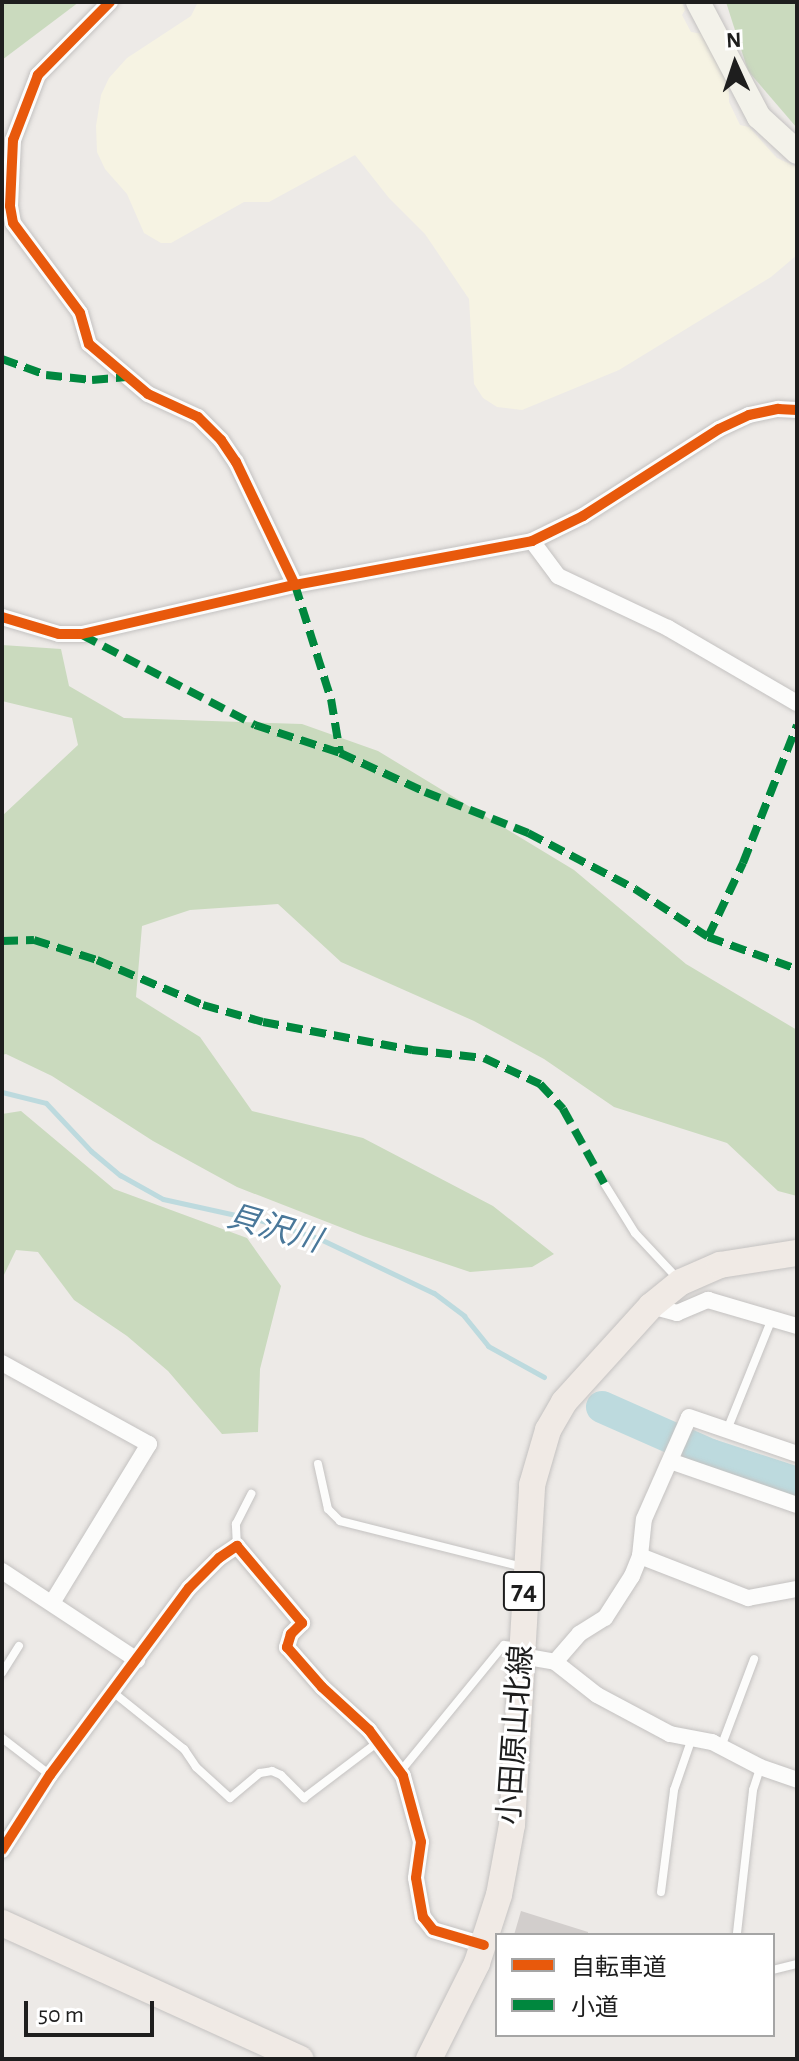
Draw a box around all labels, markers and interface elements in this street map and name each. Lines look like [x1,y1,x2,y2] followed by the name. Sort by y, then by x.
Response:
[695,24,775,104] north arrow
[726,29,742,51] text: N
[223,1197,325,1261] water label: 貝沢川
[502,1567,546,1615] road number: 74
[492,1644,540,1826] street label: 小田原山北線
[495,1933,775,2037] legend
[571,1956,667,1980] text: 自転車道
[28,1985,158,2035] scale bar
[571,1996,619,2020] text: 小道
[38,2003,84,2027] text: 50 m

